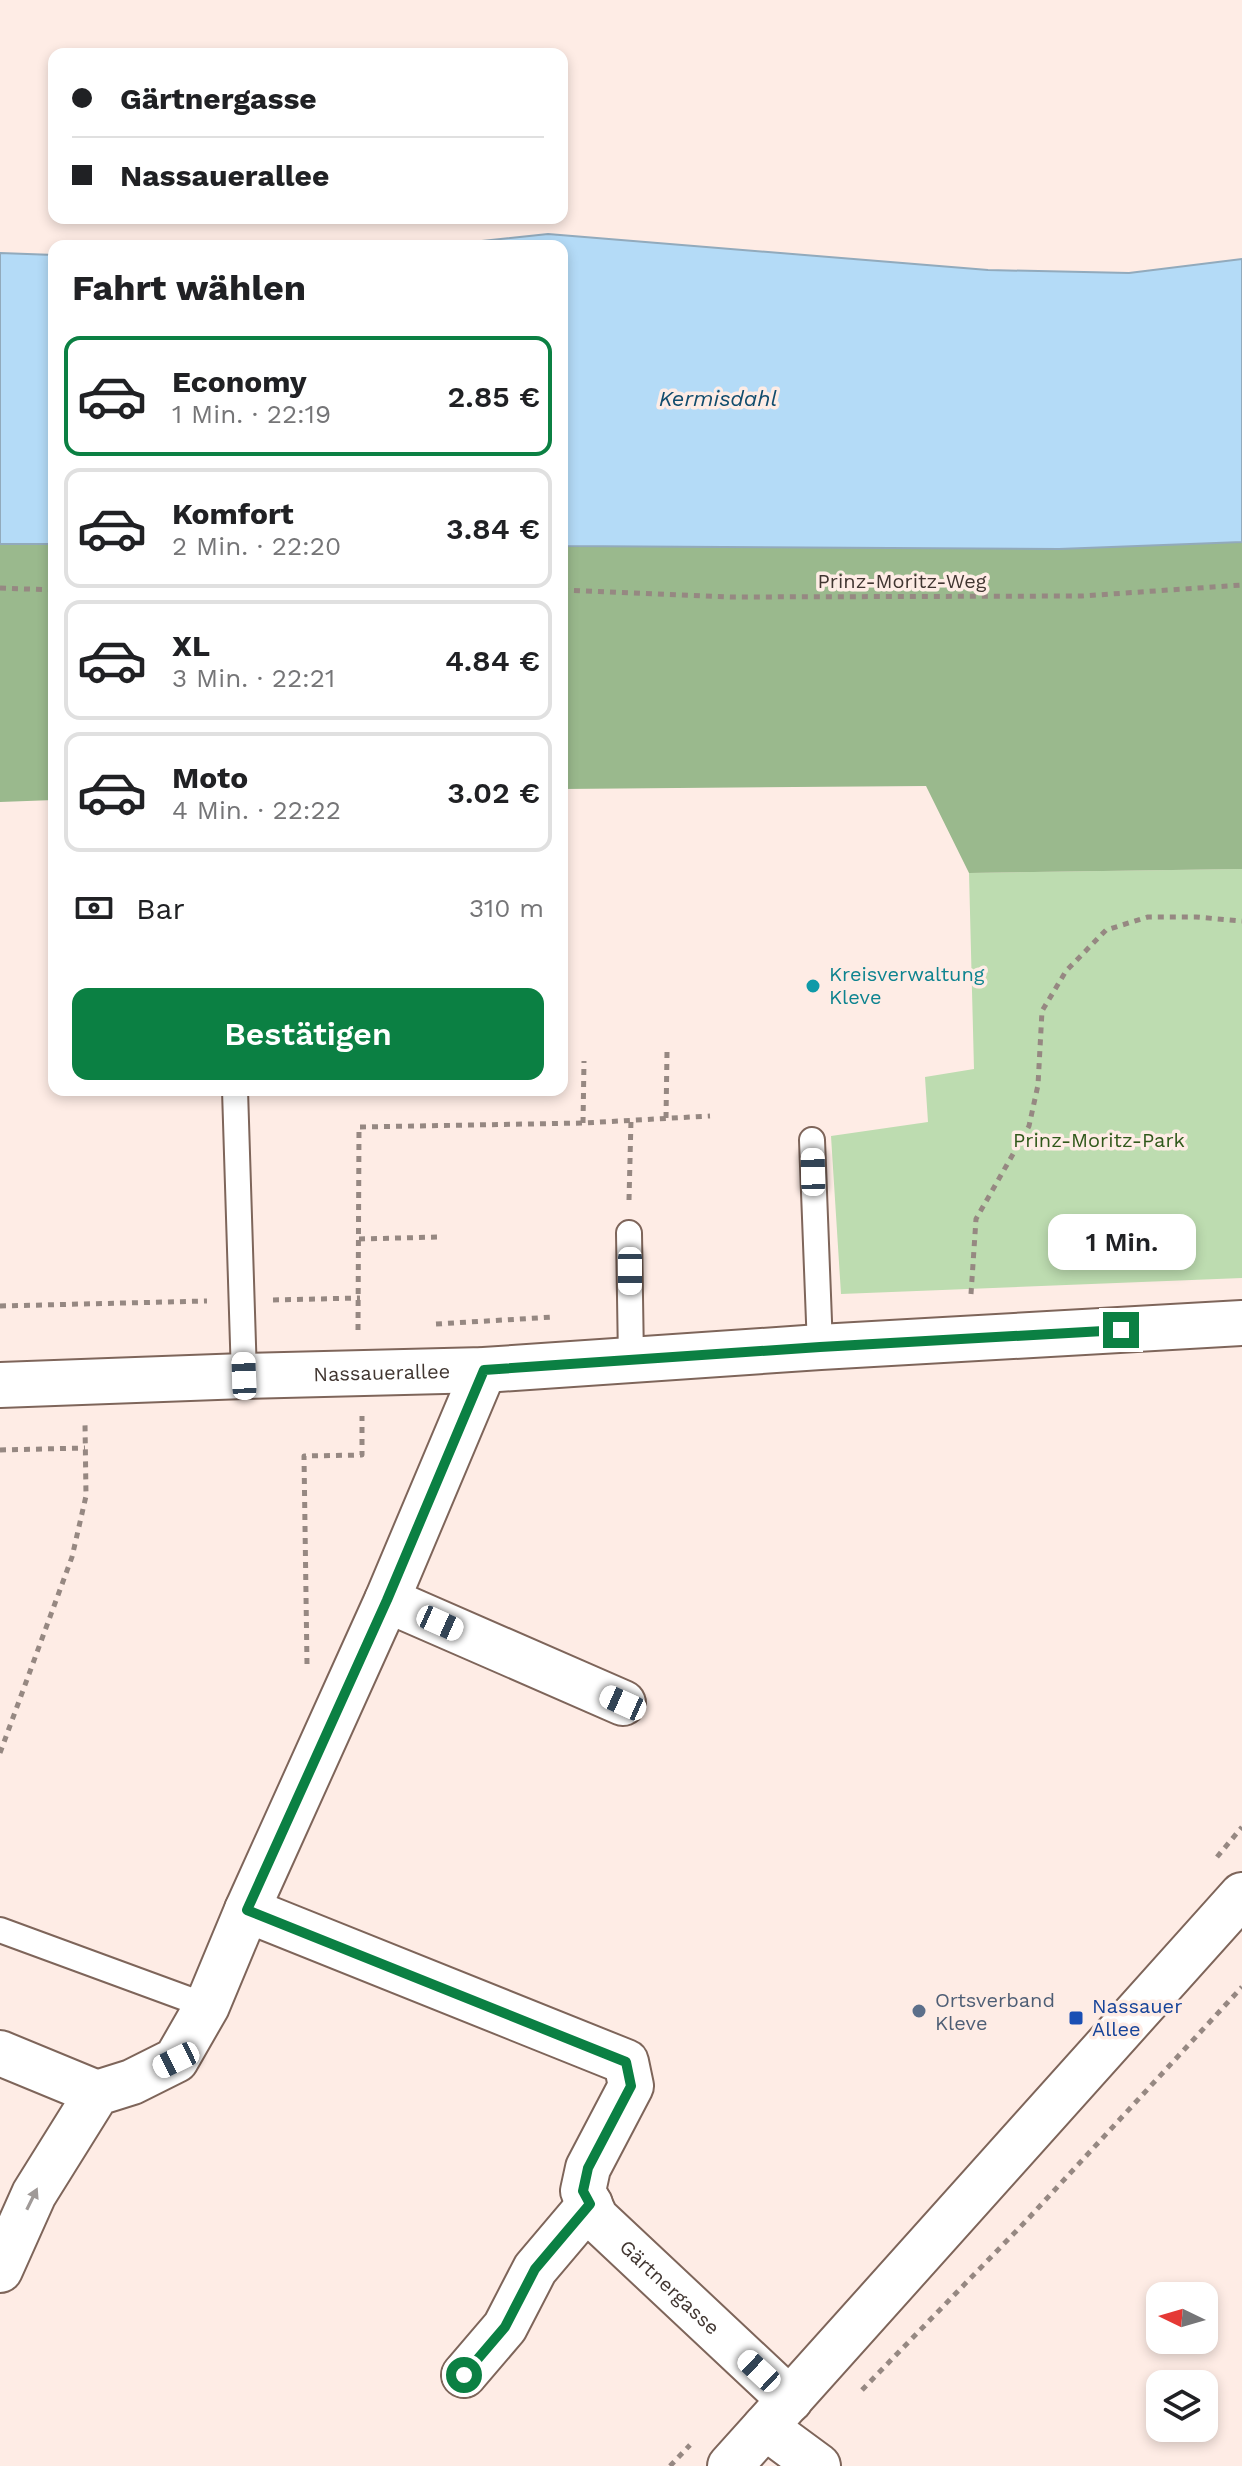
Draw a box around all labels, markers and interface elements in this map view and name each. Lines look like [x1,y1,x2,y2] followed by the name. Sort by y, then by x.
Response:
[120,81,317,116] text: Gärtnergasse
[120,158,329,193] text: Nassauerallee
[72,267,306,309] text: Fahrt wählen
[76,360,148,432] icon: car
[172,364,307,399] text: Economy
[447,379,540,414] text: 2.85 €
[659,386,778,411] water label: Kermisdahl
[172,399,331,429] text: 1 Min. · 22:19
[76,492,148,564] icon: car
[172,496,294,531] text: Komfort
[446,511,540,546] text: 3.84 €
[172,531,341,561] text: 2 Min. · 22:20
[818,569,987,593] street label: Prinz-Moritz-Weg
[76,624,148,696] icon: car
[172,628,210,663] text: XL
[445,643,540,678] text: 4.84 €
[172,663,335,693] text: 3 Min. · 22:21
[76,756,148,828] icon: car
[172,760,248,795] text: Moto
[447,775,540,810] text: 3.02 €
[172,795,341,825] text: 4 Min. · 22:22
[72,886,116,930] icon: cash
[136,891,185,926] text: Bar
[469,893,544,923] text: 310 m
[829,962,985,1009] place label: Kreisverwaltung Kleve
[804,977,822,995] marker: Kreisverwaltung Kleve
[72,988,544,1080] button: Bestätigen
[1013,1128,1185,1152] park label: Prinz-Moritz-Park
[801,1148,825,1196] car
[1047,1214,1195,1270] callout: 1 Min.
[1086,1227,1158,1257] text: 1 Min.
[618,1247,642,1295] car
[1103,1312,1139,1348] route end
[231,1352,257,1400] car
[313,1359,450,1386] street label: Nassauerallee
[413,1602,467,1644] car
[596,1682,650,1724] car
[935,1988,1055,2035] place label: Ortsverband Kleve
[1092,1994,1182,2041] place label: Nassauer Allee
[910,2002,928,2020] marker: Ortsverband Kleve
[1067,2009,1085,2027] marker: Nassauer Allee
[149,2039,203,2081] car
[25,2188,39,2211] one-way arrow
[615,2235,725,2340] street label: Gärtnergasse
[1146,2282,1218,2354] north arrow
[1146,2282,1218,2442] map controls
[733,2346,785,2396] car
[446,2357,482,2393] route start
[1146,2370,1218,2442] button: layers

